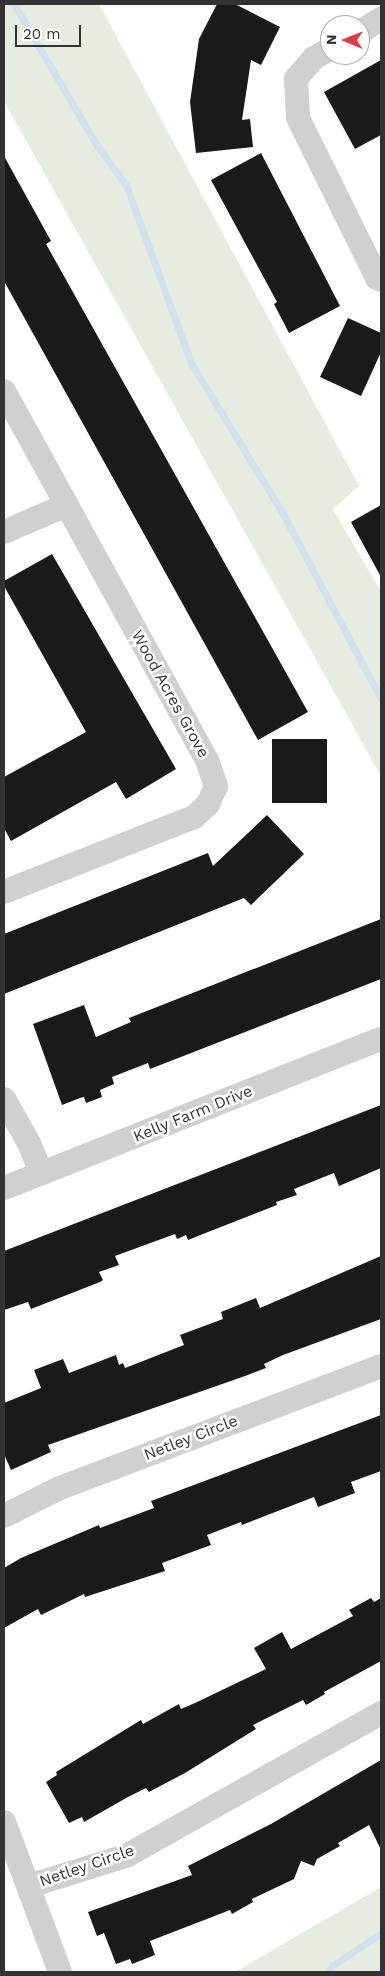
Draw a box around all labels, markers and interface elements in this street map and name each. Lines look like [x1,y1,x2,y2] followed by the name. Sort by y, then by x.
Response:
[18,15,84,47] scale bar
[320,15,370,65] north arrow
[23,25,61,43] text: 20 m
[323,34,339,45] text: N
[127,627,213,761] street label: Wood Acres Grove
[130,1081,256,1147] street label: Kelly Farm Drive
[141,1411,241,1465] street label: Netley Circle
[37,1841,137,1891] street label: Netley Circle

